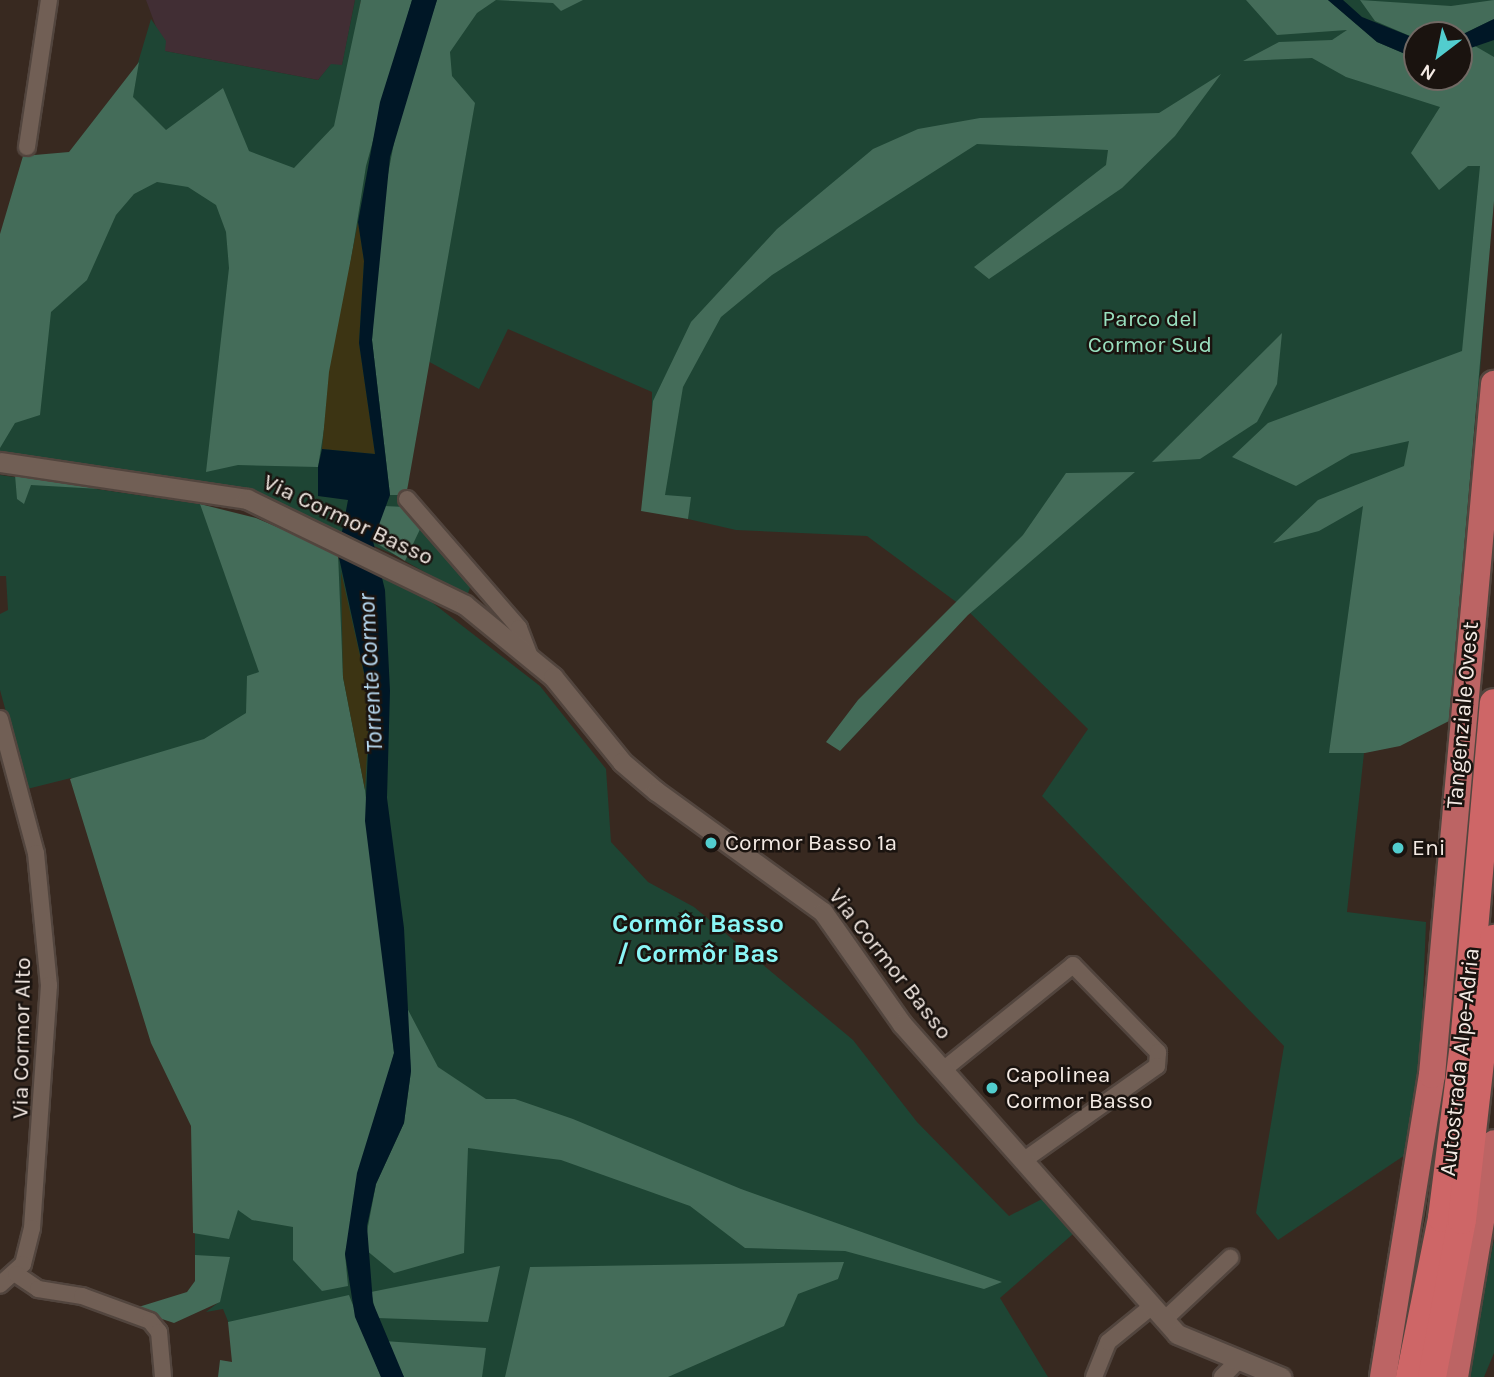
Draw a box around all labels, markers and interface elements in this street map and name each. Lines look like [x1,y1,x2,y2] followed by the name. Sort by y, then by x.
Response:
[1403,21,1473,91] north arrow
[1416,59,1440,85] text: N
[1088,305,1212,359] park label: Parco del Cormor Sud
[259,469,437,571] street label: Via Cormor Basso
[352,593,390,753] water label: Torrente Cormor
[1441,620,1485,810] street label: Tangenziale Ovest
[725,829,897,857] place label: Cormor Basso 1ª
[1412,834,1446,862] place label: Eni
[703,835,719,851] marker: Cormor Basso 1ª
[1390,840,1406,856] marker: Eni
[822,883,958,1045] street label: Via Cormor Basso
[612,908,784,970] district label: Cormôr Basso / Cormôr Bas
[1434,946,1486,1178] street label: Autostrada Alpe-Adria
[7,957,37,1119] street label: Via Cormor Alto
[1006,1061,1153,1115] place label: Capolinea Cormor Basso
[984,1080,1000,1096] marker: Capolinea Cormor Basso

